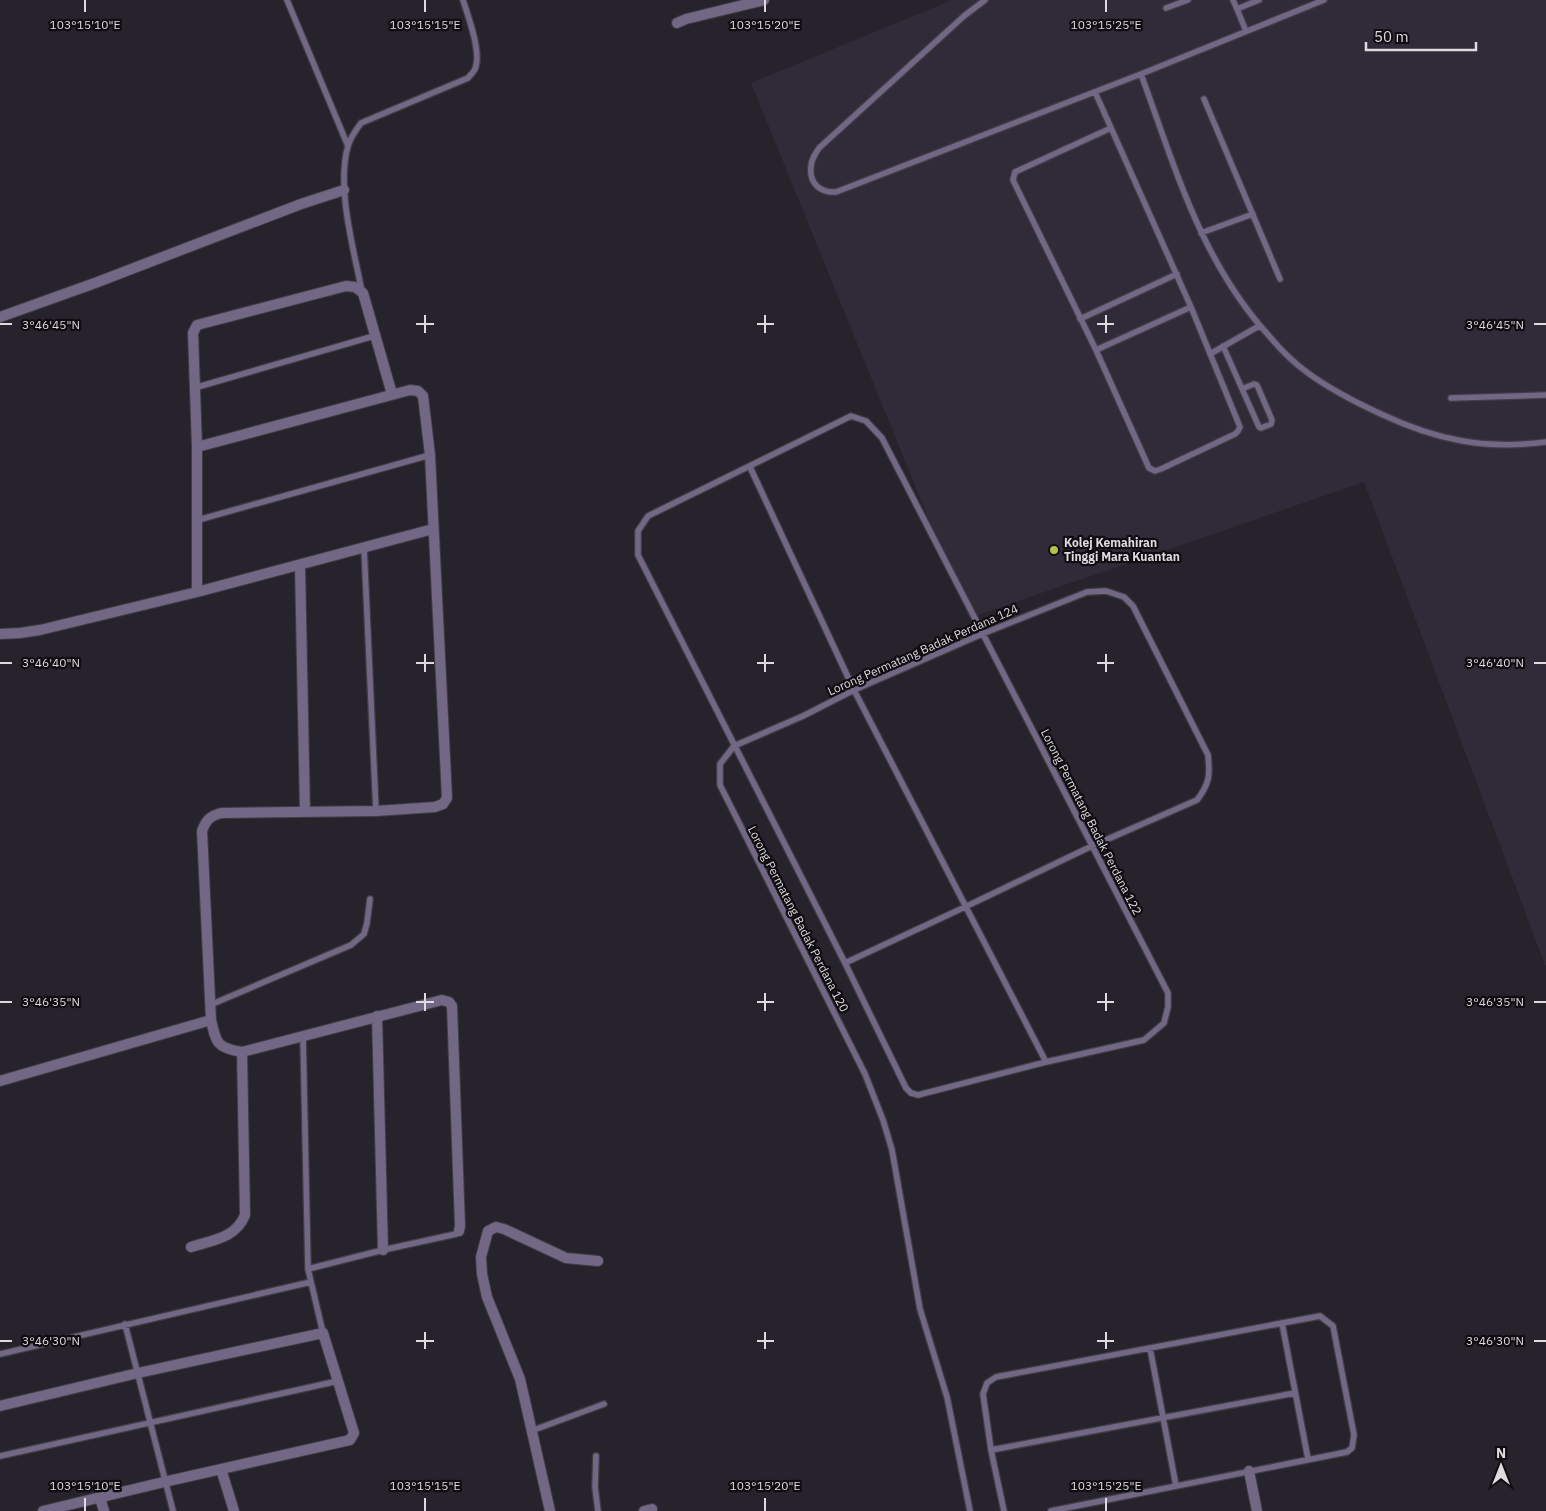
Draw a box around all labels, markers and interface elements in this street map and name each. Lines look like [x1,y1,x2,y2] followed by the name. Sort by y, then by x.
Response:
[50,17,120,32] text: 103°15'10"E
[390,17,460,32] text: 103°15'15"E
[730,17,800,32] text: 103°15'20"E
[1071,17,1141,32] text: 103°15'25"E
[1366,20,1476,52] scale bar
[1374,27,1409,46] text: 50 m
[22,317,80,332] text: 3°46'45"N
[1466,317,1524,332] text: 3°46'45"N
[1064,535,1180,564] place label: Kolej Kemahiran Tinggi Mara Kuantan
[1048,544,1060,556] marker: Kolej Kemahiran Tinggi Mara Kuantan
[825,601,1020,698] street label: Lorong Permatang Badak Perdana 124
[22,655,80,670] text: 3°46'40"N
[1466,655,1524,670] text: 3°46'40"N
[1038,726,1145,917] street label: Lorong Permatang Badak Perdana 122
[745,823,852,1014] street label: Lorong Permatang Badak Perdana 120
[22,994,80,1009] text: 3°46'35"N
[1466,994,1524,1009] text: 3°46'35"N
[22,1333,80,1348] text: 3°46'30"N
[1466,1333,1524,1348] text: 3°46'30"N
[1476,1441,1526,1491] north arrow
[1496,1444,1506,1462] text: N
[50,1478,120,1493] text: 103°15'10"E
[390,1478,460,1493] text: 103°15'15"E
[730,1478,800,1493] text: 103°15'20"E
[1071,1478,1141,1493] text: 103°15'25"E

